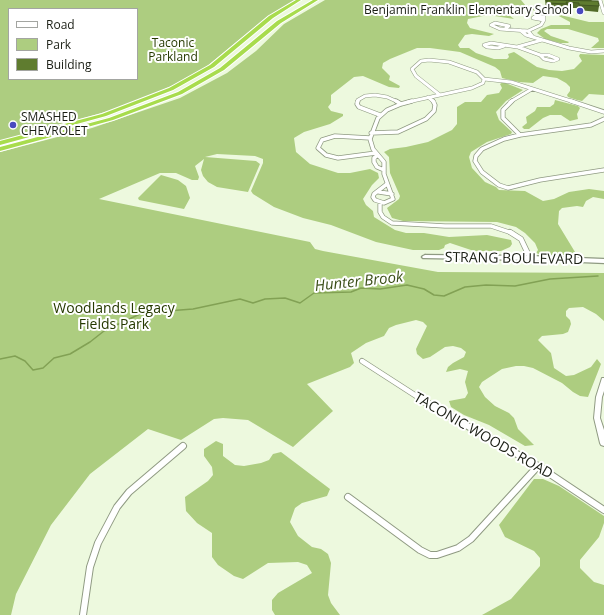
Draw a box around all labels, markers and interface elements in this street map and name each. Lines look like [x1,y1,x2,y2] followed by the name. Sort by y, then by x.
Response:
[364,4,572,18] place label: Benjamin Franklin Elementary School
[575,6,585,16] marker: Benjamin Franklin Elementary School
[8,8,138,80] legend
[46,16,75,33] text: Road
[46,36,71,53] text: Park
[148,37,198,65] park label: Taconic Parkland
[46,56,91,73] text: Building
[21,111,88,139] place label: SMASHED CHEVROLET
[8,120,18,130] marker: SMASHED CHEVROLET
[445,249,583,269] street label: STRANG BOULEVARD
[314,268,404,296] water label: Hunter Brook
[53,301,175,334] park label: Woodlands Legacy Fields Park
[410,389,556,483] street label: TACONIC WOODS ROAD

